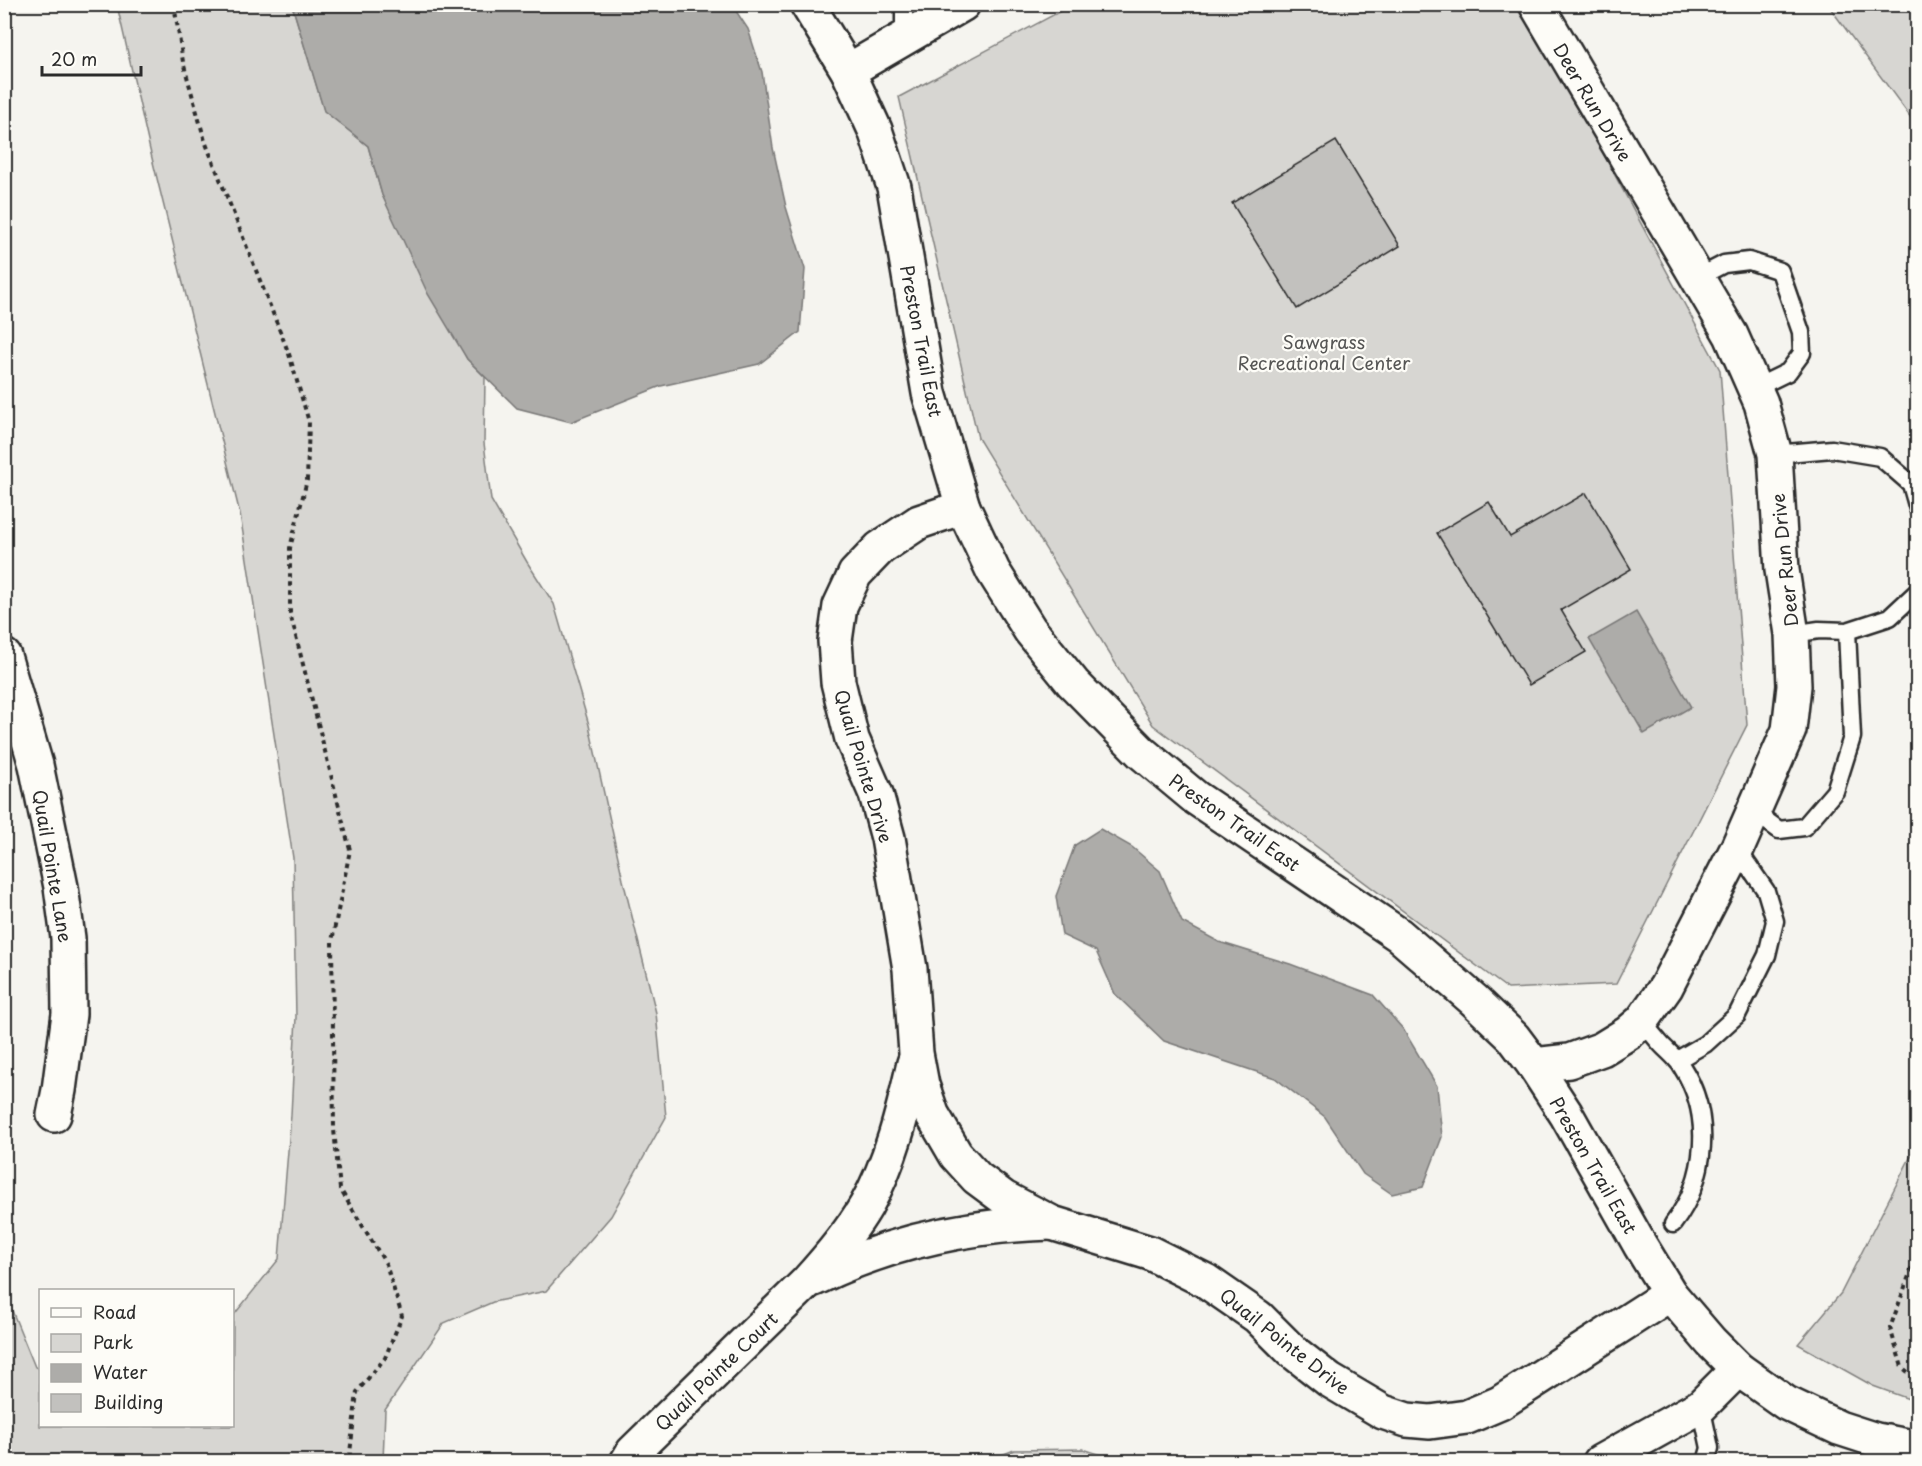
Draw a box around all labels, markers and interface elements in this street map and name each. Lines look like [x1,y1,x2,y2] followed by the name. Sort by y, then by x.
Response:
[1547,38,1639,166] street label: Deer Run Drive
[42,39,141,77] scale bar
[51,45,97,72] text: 20 m
[894,263,950,419] street label: Preston Trail East
[1238,328,1411,376] park label: Sawgrass Recreational Center
[1764,492,1804,628] street label: Deer Run Drive
[828,686,900,846] street label: Quail Pointe Drive
[1164,767,1306,877] street label: Preston Trail East
[26,788,80,944] street label: Quail Pointe Lane
[1544,1092,1644,1238] street label: Preston Trail East
[1214,1282,1356,1400] street label: Quail Pointe Drive
[39,1289,234,1427] legend
[93,1298,137,1325] text: Road
[649,1305,783,1437] street label: Quail Pointe Court
[93,1328,133,1355] text: Park
[93,1358,148,1385] text: Water
[93,1388,163,1415] text: Building

